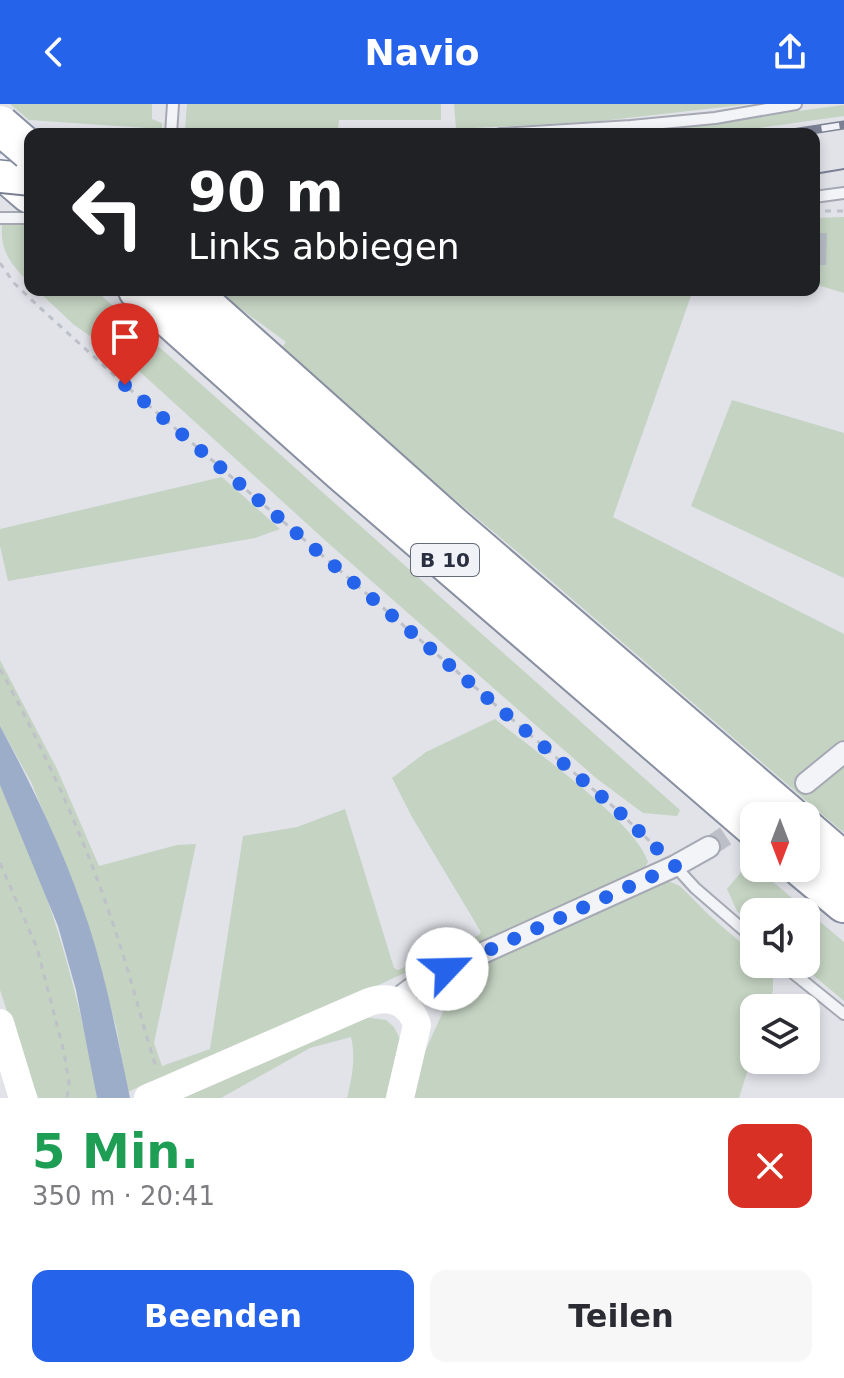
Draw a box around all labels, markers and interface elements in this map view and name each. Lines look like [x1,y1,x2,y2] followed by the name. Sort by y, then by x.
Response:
[32,30,76,74] icon: back
[768,30,812,74] icon: share
[365,32,479,73] text: Navio
[188,159,344,224] text: 90 m
[56,160,160,264] icon: left
[188,226,460,267] text: Links abbiegen
[91,303,159,385] pin
[103,315,147,359] icon: arrive
[411,544,479,576] road number: B 10
[740,802,820,882] north arrow
[740,802,820,1074] map controls
[740,898,820,978] button: sound
[405,927,489,1011] position arrow
[740,994,820,1074] button: layers
[32,1123,199,1179] text: 5 Min.
[728,1124,812,1208] button: close
[32,1181,215,1211] text: 350 m · 20:41
[32,1270,414,1362] button: Beenden
[430,1270,812,1362] button: Teilen

